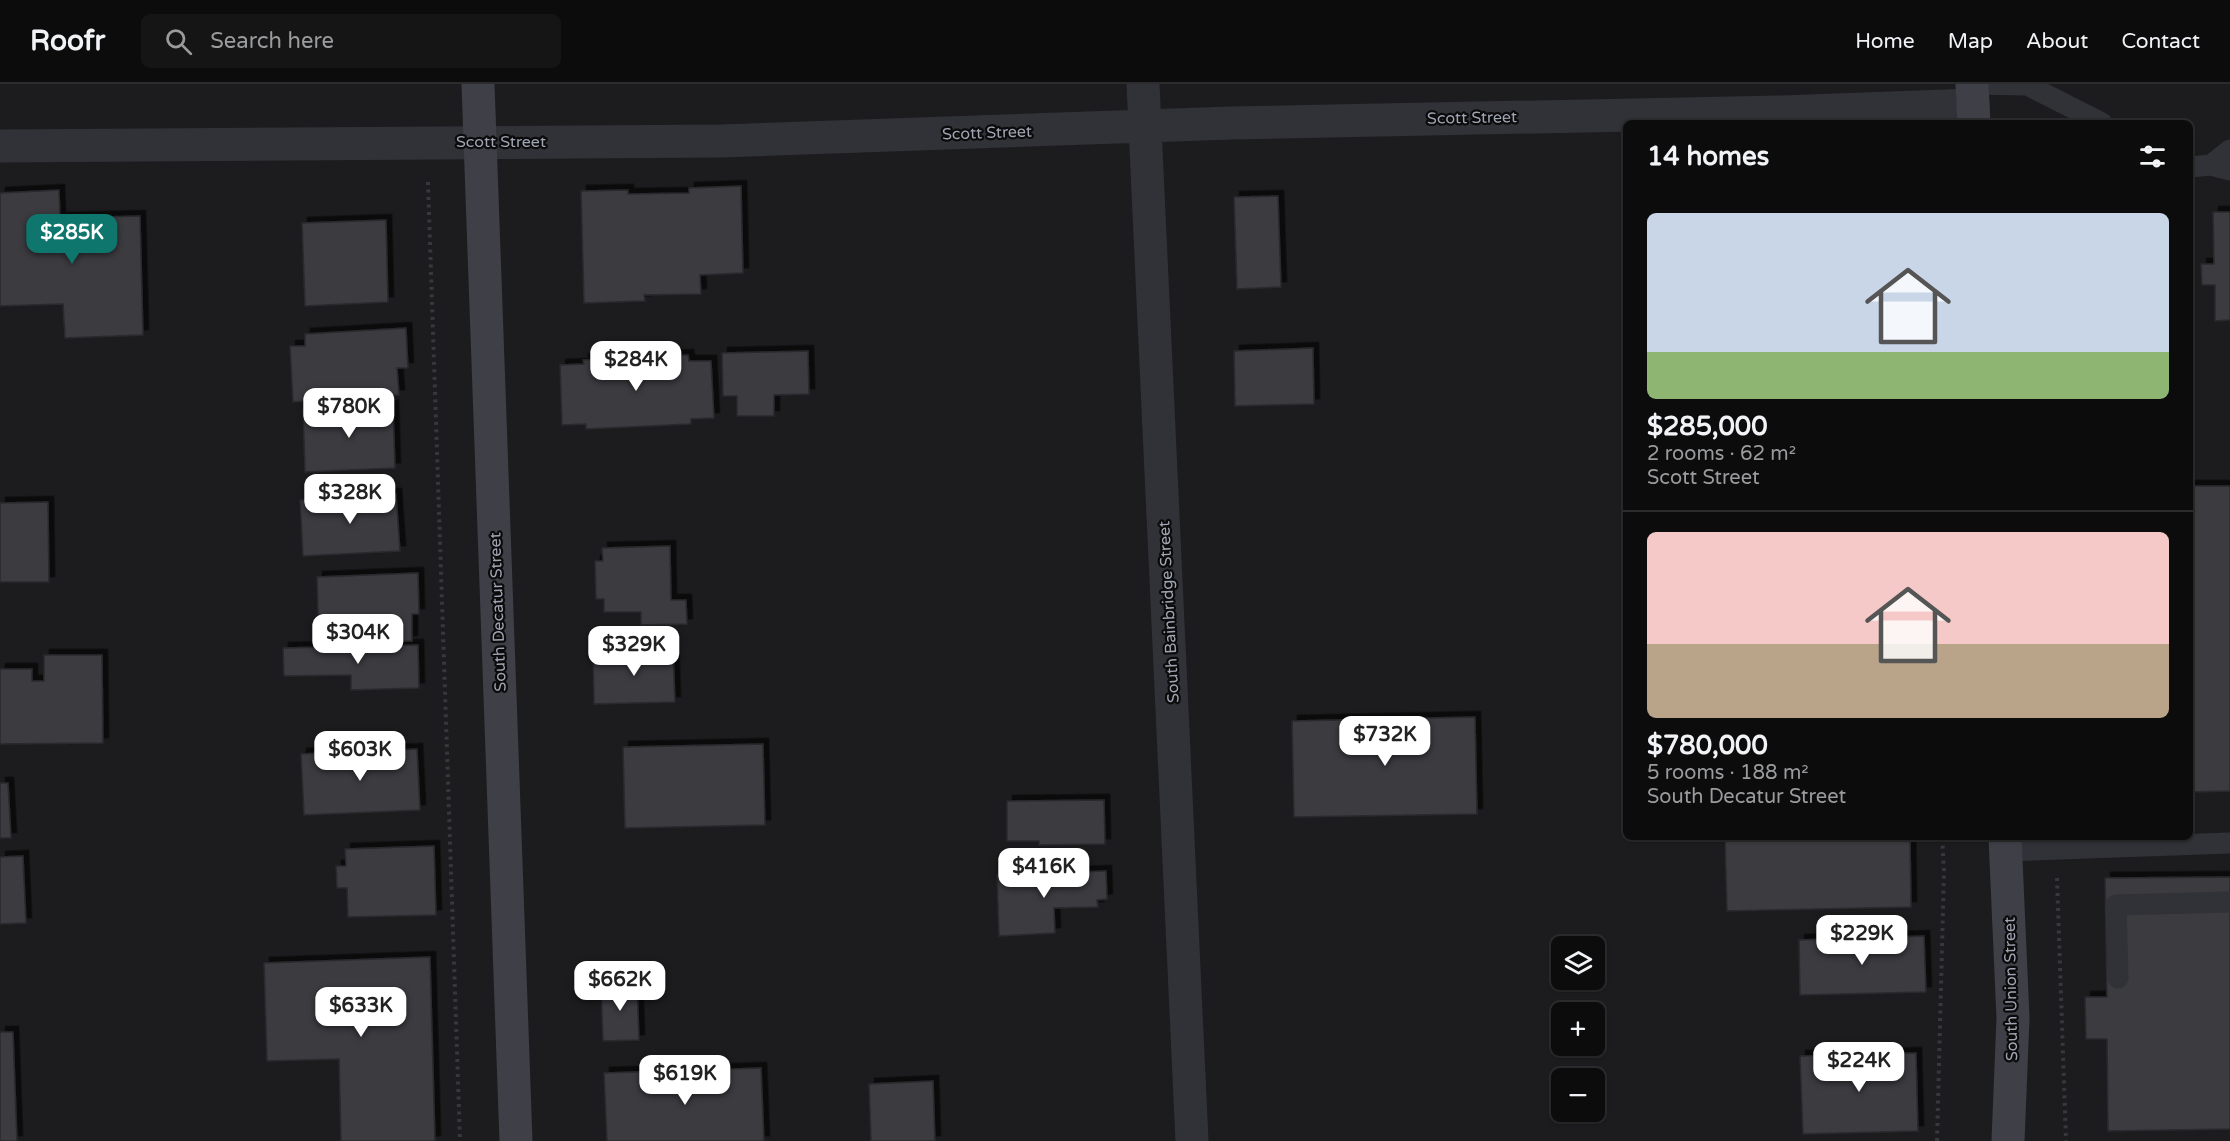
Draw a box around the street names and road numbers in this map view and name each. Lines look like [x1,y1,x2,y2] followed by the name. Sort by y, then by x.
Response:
[1427,107,1517,129] street label: Scott Street
[942,121,1032,145] street label: Scott Street
[456,132,546,152] street label: Scott Street
[1154,520,1184,704] street label: South Bainbridge Street
[485,532,511,692] street label: South Decatur Street
[2000,917,2022,1061] street label: South Union Street

